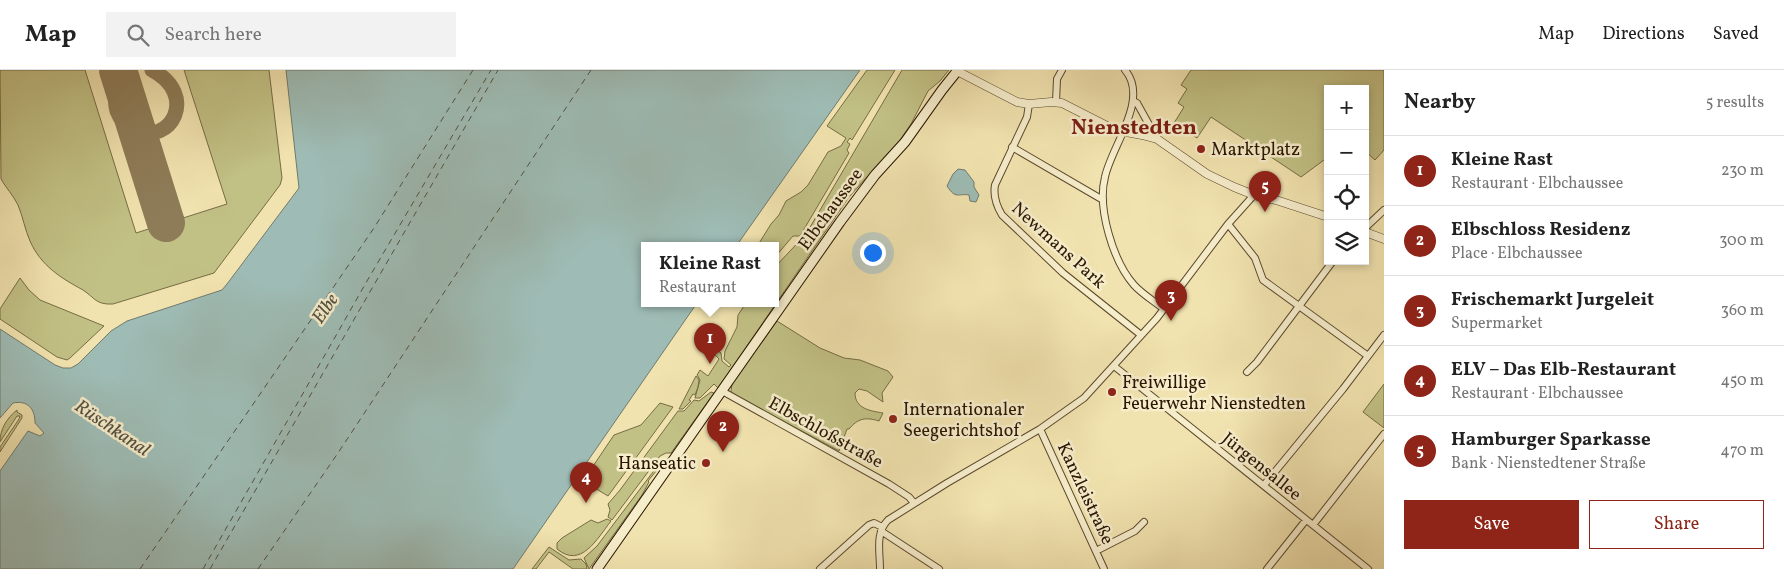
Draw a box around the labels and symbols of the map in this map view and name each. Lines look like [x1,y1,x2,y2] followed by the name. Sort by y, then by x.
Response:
[1071,113,1197,144] district label: Nienstedten
[1211,138,1300,163] place label: Marktplatz
[1195,143,1207,155] marker: Marktplatz
[793,164,870,256] street label: Elbchaussee
[1249,171,1281,212] pin: 5
[1005,197,1111,295] street label: Newmans Park
[860,240,886,266] your location
[1155,280,1187,321] pin: 3
[306,289,345,329] water label: Elbe
[694,323,726,364] pin: 1
[1122,371,1306,417] place label: Freiwillige Feuerwehr Nienstedten
[1106,386,1118,398] marker: Freiwillige Feuerwehr Nienstedten
[763,391,887,475] street label: Elbschloßstraße
[69,394,155,464] water label: Rüschkanal
[903,398,1025,444] place label: Internationaler Seegerichtshof
[707,411,739,452] pin: 2
[887,413,899,425] marker: Internationaler Seegerichtshof
[1216,427,1306,507] street label: Jürgensallee
[1050,438,1119,549] street label: Kanzleistraße
[618,452,696,477] place label: Hanseatic
[700,457,712,469] marker: Hanseatic
[570,462,602,503] pin: 4

